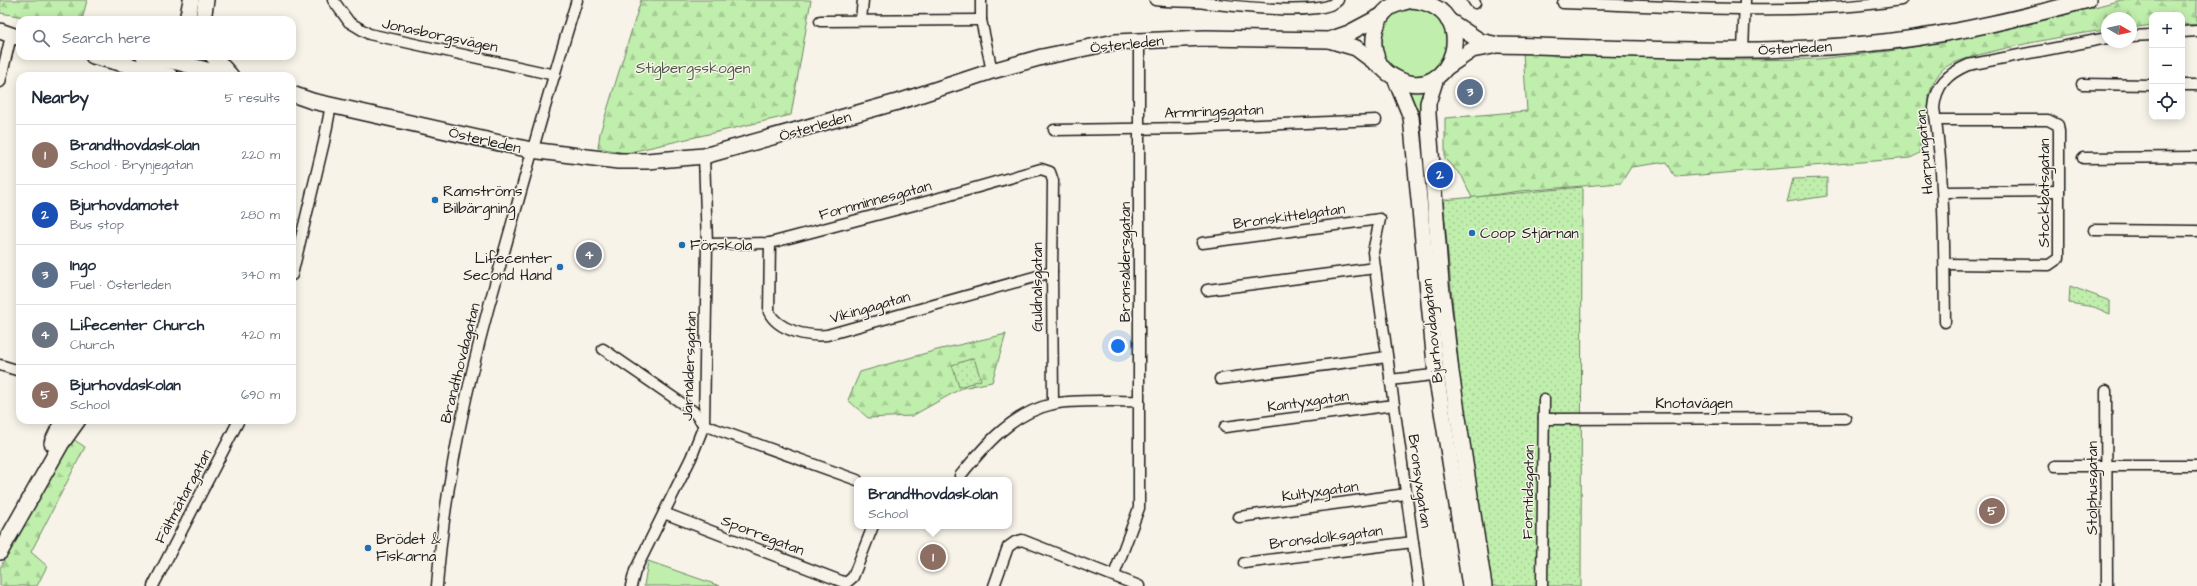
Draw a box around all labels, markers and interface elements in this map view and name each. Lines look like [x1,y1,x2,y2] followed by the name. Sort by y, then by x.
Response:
[2101,12,2137,48] north arrow
[2149,12,2185,120] map controls
[2149,12,2185,48] button: +
[380,13,500,59] street label: Jonasborgsvägen
[16,16,296,60] search box
[30,27,52,49] icon: search
[62,28,151,49] text: Search here
[1089,30,1165,59] street label: Österleden
[1758,36,1833,61] street label: Österleden
[2149,48,2185,84] button: −
[636,58,751,80] park label: Stigbergsskogen
[1457,77,1483,107] pin: 3
[2149,84,2185,120] button: locate
[32,86,89,110] text: Nearby
[224,89,280,107] text: 5 results
[1164,99,1265,125] street label: Armringsgatan
[777,106,854,147] street label: Österleden
[1910,108,1940,195] street label: Harpungatan
[447,122,524,159] street label: Österleden
[70,135,199,156] text: Brandthovdaskolan
[2034,138,2056,248] street label: Stockbåtsgatan
[44,146,46,164] text: 1
[242,146,280,164] text: 220 m
[70,156,193,174] text: School · Brynjegatan
[1427,160,1453,190] pin: 2
[817,175,934,227] street label: Fornminnesgatan
[443,181,523,220] place label: Ramströms Bilbärgning
[70,195,179,216] text: Bjurhovdamotet
[430,195,440,205] marker: Ramströms Bilbärgning
[1232,198,1347,236] street label: Bronskittelgatan
[1115,201,1137,322] street label: Bronsåldersgatan
[41,206,49,224] text: 2
[241,206,280,224] text: 280 m
[70,216,124,234] text: Bus stop
[1480,223,1579,244] place label: Coop Stjärnan
[1467,228,1477,238] marker: Coop Stjärnan
[690,235,753,256] place label: Förskola
[576,240,602,270] pin: 4
[677,240,687,250] marker: Förskola
[1027,242,1049,332] street label: Guldnålsgatan
[463,248,552,286] place label: Lifecenter Second Hand
[70,255,96,276] text: Ingo
[555,262,565,272] marker: Lifecenter Second Hand
[42,266,48,284] text: 3
[241,266,280,284] text: 340 m
[70,276,171,294] text: Fuel · Österleden
[1417,277,1449,384] street label: Bjurhovdagatan
[828,286,913,330] street label: Vikingagatan
[435,300,487,426] street label: Brandthovdagatan
[677,310,703,421] street label: Järnåldersgatan
[70,315,204,336] text: Lifecenter Church
[41,326,49,344] text: 4
[240,326,280,344] text: 420 m
[70,336,114,354] text: Church
[1108,336,1128,356] your location
[70,375,181,396] text: Bjurhovdaskolan
[1266,385,1351,419] street label: Kantyxgatan
[40,386,50,404] text: 5
[241,386,280,404] text: 690 m
[1655,393,1733,415] street label: Knotavägen
[70,396,110,414] text: School
[1402,433,1437,530] street label: Bronsyxgatan
[2082,441,2104,535] street label: Stolphusgatan
[1517,444,1541,540] street label: Forntidsgatan
[150,445,218,548] street label: Fältmätargatan
[1280,476,1360,508] street label: Kultyxgatan
[854,477,1012,529] popup
[868,484,998,505] text: Brandthovdaskolan
[1979,496,2005,526] pin: 5
[868,505,908,523] text: School
[718,510,808,562] street label: Sporregatan
[1268,520,1385,556] street label: Bronsdolksgatan
[376,529,441,567] place label: Brödet & Fiskarna
[920,542,946,572] pin: 1
[363,543,373,553] marker: Brödet & Fiskarna

